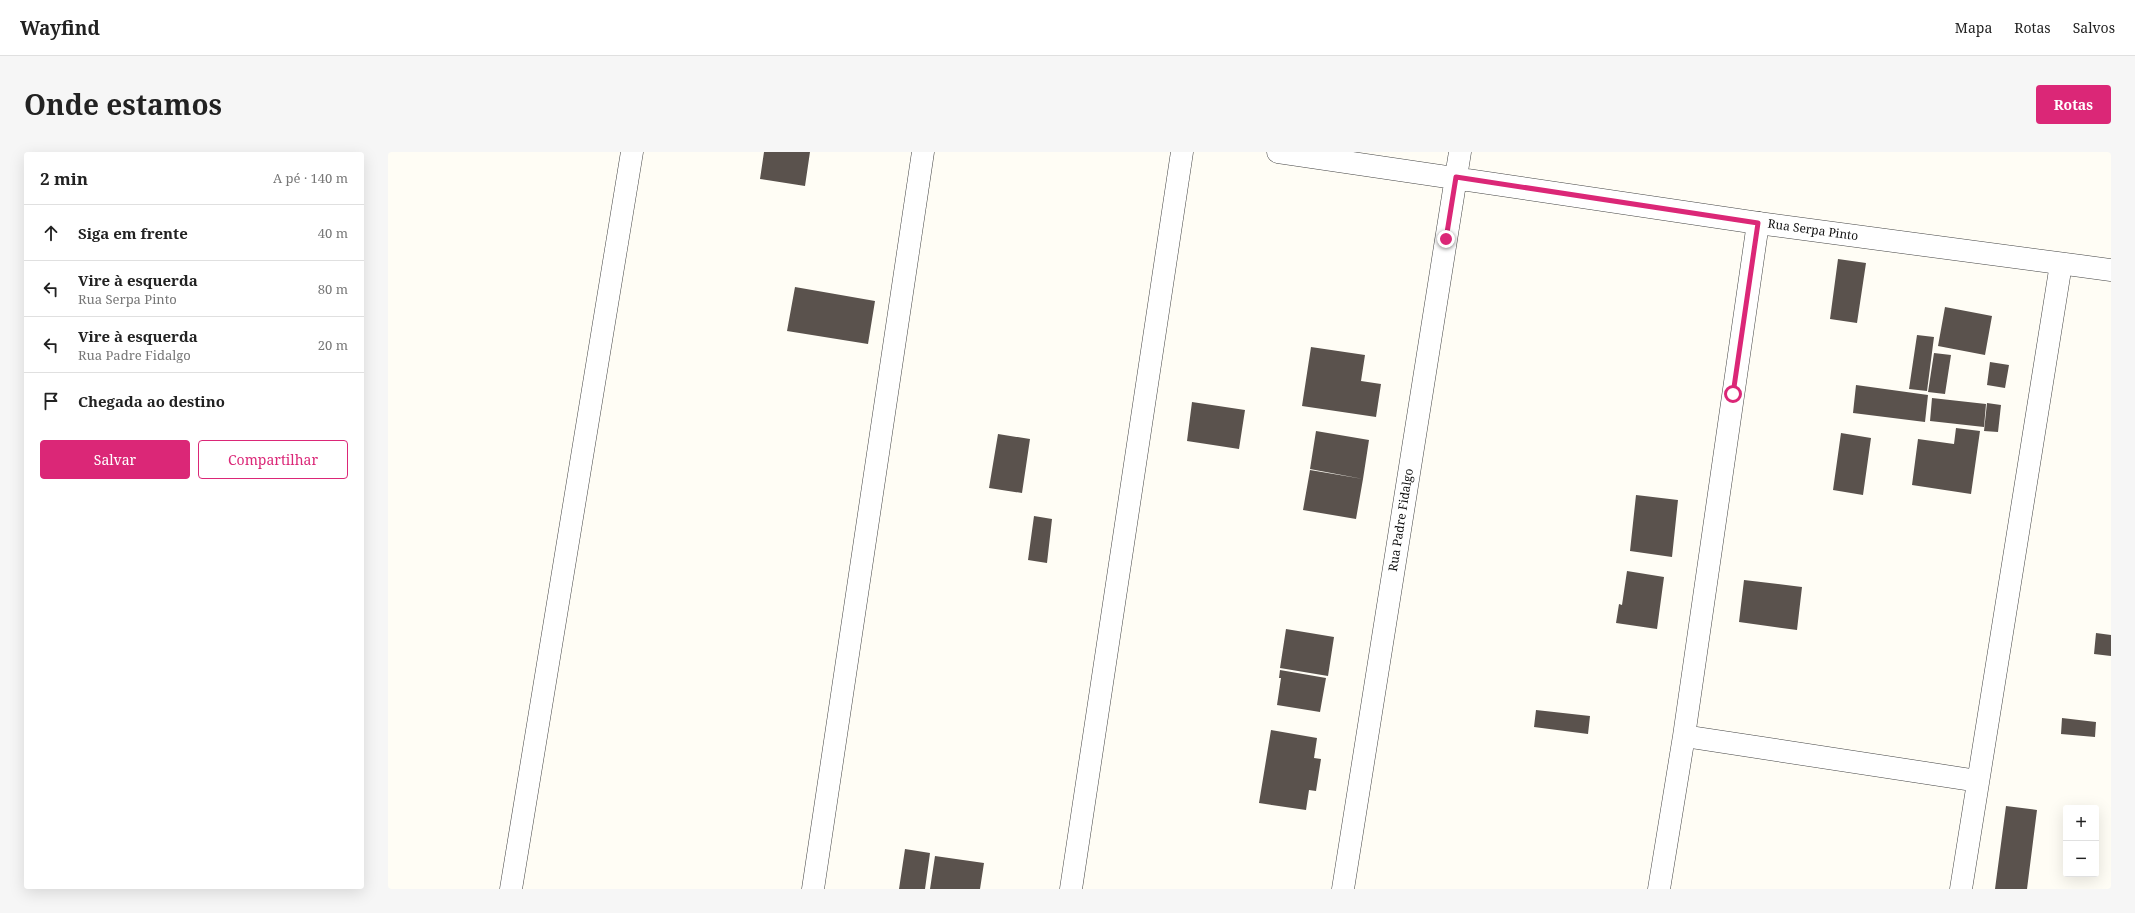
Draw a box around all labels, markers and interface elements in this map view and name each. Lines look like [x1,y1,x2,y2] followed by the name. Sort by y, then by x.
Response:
[20,15,100,41] text: Wayfind
[1955,18,1992,37] text: Mapa
[2014,18,2051,37] text: Rotas
[2073,18,2115,37] text: Salvos
[24,85,222,123] text: Onde estamos
[2036,85,2111,124] button: Rotas
[40,167,88,190] text: 2 min
[273,169,348,187] text: A pé · 140 m
[1767,215,1859,244] street label: Rua Serpa Pinto
[40,222,62,244] icon: ahead
[78,223,188,243] text: Siga em frente
[318,224,348,242] text: 40 m
[1437,230,1455,248] route end
[78,270,198,290] text: Vire à esquerda
[40,278,62,300] icon: left
[318,280,348,298] text: 80 m
[78,290,177,308] text: Rua Serpa Pinto
[78,326,198,346] text: Vire à esquerda
[40,334,62,356] icon: left
[318,336,348,354] text: 20 m
[78,346,191,364] text: Rua Padre Fidalgo
[1724,385,1742,403] route start
[40,390,62,412] icon: arrive
[78,391,225,411] text: Chegada ao destino
[40,440,190,479] button: Salvar
[198,440,348,479] button: Compartilhar
[1384,467,1417,573] street label: Rua Padre Fidalgo
[2063,805,2099,877] map controls
[2063,805,2099,841] button: +
[2063,841,2099,877] button: −

